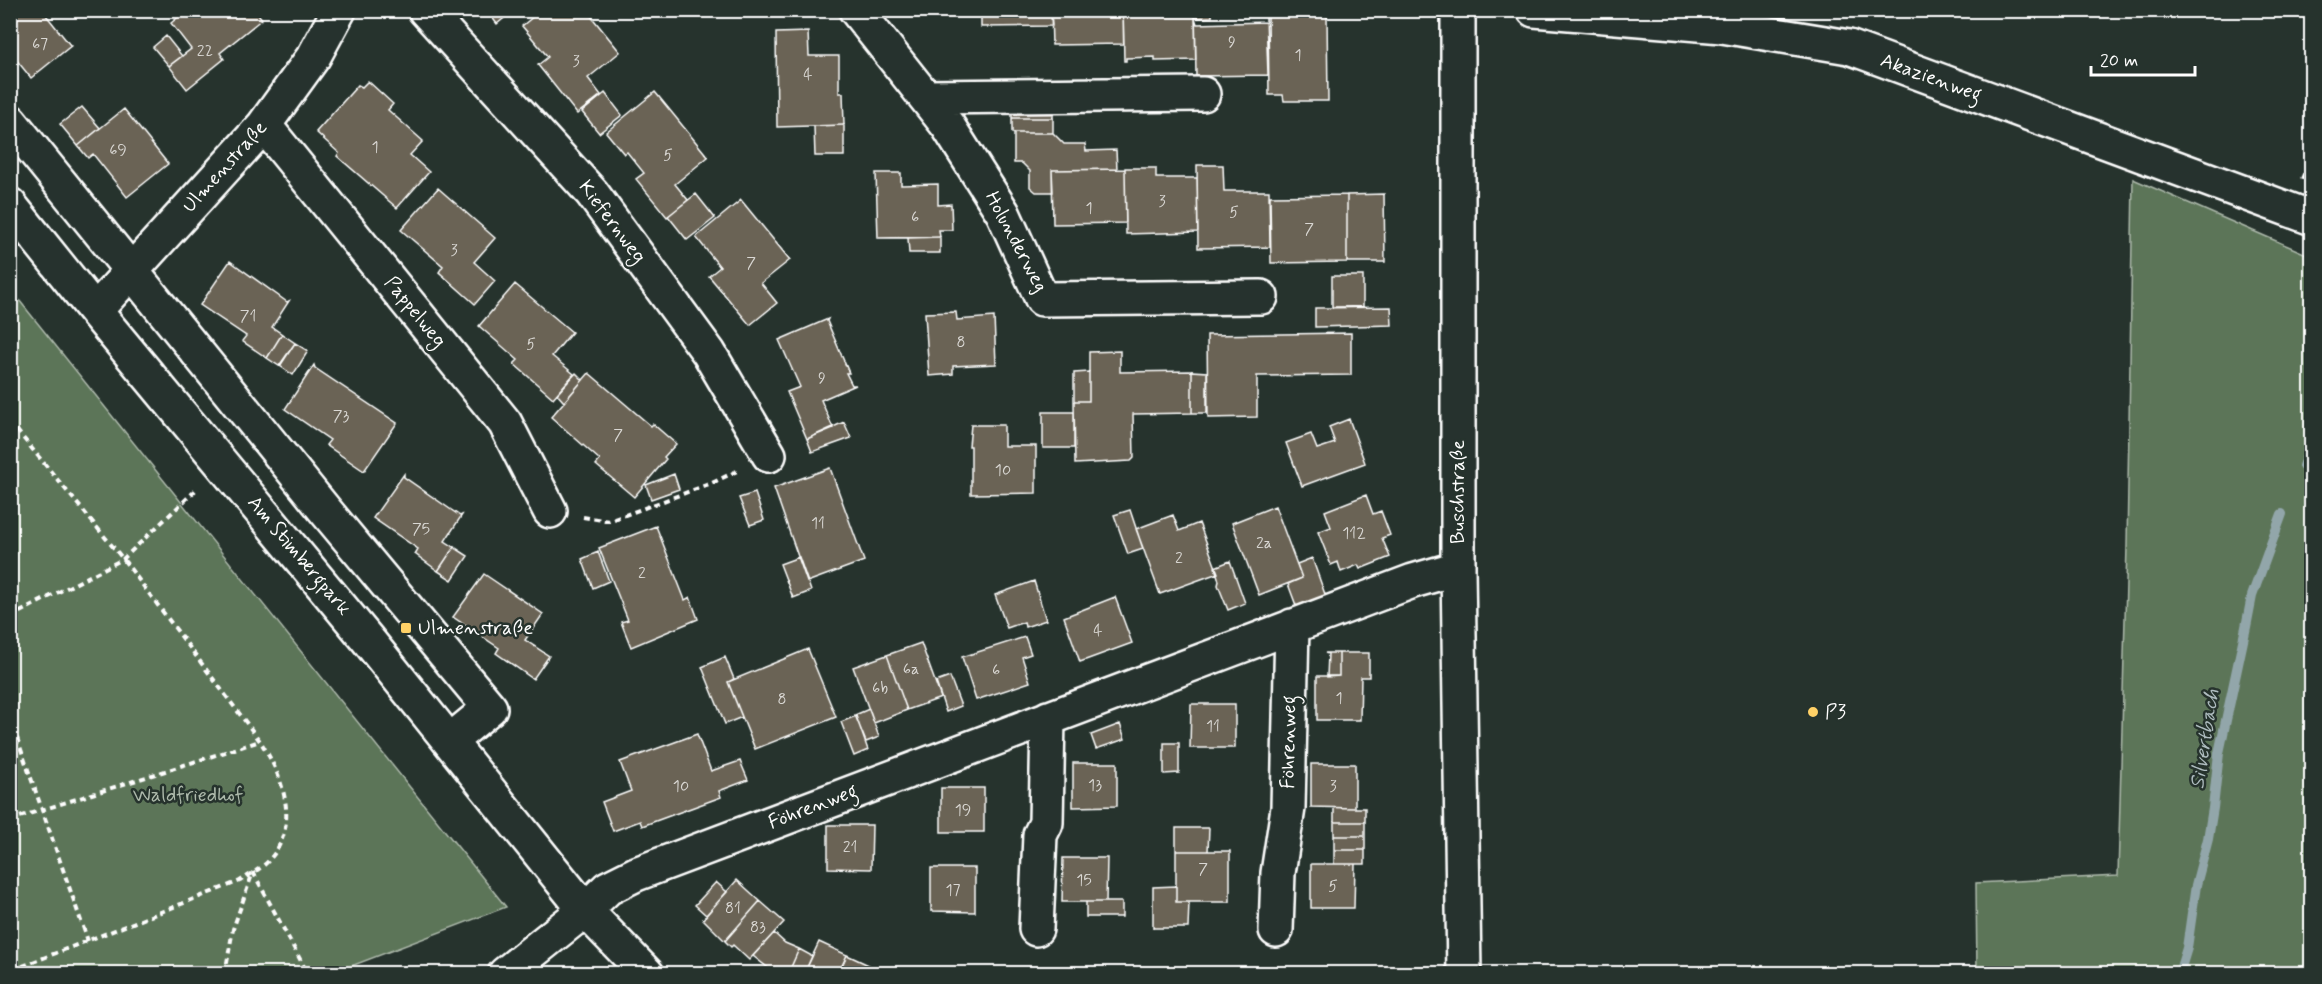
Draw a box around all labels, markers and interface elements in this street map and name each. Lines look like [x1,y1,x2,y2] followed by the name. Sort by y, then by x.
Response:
[1228,32,1236,53] house number: 9
[32,34,48,55] house number: 67
[2091,39,2194,77] scale bar
[197,41,213,62] house number: 22
[1294,45,1302,66] house number: 1
[1876,47,1985,111] street label: Akazienweg
[2100,49,2138,73] text: 20 m
[572,51,580,72] house number: 3
[803,64,813,85] house number: 4
[176,115,274,219] street label: Ulmenstraße
[371,137,379,158] house number: 1
[109,140,127,161] house number: 69
[663,145,673,166] house number: 5
[571,175,652,270] street label: Kiefernweg
[978,187,1054,297] street label: Holunderweg
[1158,191,1166,212] house number: 3
[1085,198,1093,219] house number: 1
[1229,202,1239,223] house number: 5
[911,207,919,228] house number: 6
[1304,219,1314,240] house number: 7
[450,240,458,261] house number: 3
[746,253,756,274] house number: 7
[377,270,452,354] street label: Pappelweg
[240,306,256,327] house number: 71
[956,332,966,353] house number: 8
[526,334,536,355] house number: 5
[818,368,826,389] house number: 9
[333,406,349,427] house number: 73
[613,425,623,446] house number: 7
[1445,440,1472,544] street label: Buschstraße
[995,460,1011,481] house number: 10
[239,490,357,623] street label: Am Stimbergpark
[811,513,825,534] house number: 11
[412,519,430,540] house number: 75
[1342,523,1366,544] house number: 112
[1256,533,1272,554] house number: 2a
[1175,548,1183,569] house number: 2
[638,563,646,584] house number: 2
[418,615,533,642] place label: Ulmenstraße
[1093,620,1103,641] house number: 4
[399,621,413,635] marker: Ulmenstraße
[903,659,919,680] house number: 6a
[992,660,1000,681] house number: 6
[872,678,888,699] house number: 6b
[2183,687,2227,791] water label: Silvertbach
[1335,688,1343,709] house number: 1
[777,689,787,710] house number: 8
[1275,695,1305,789] street label: Föhrenweg
[1825,699,1846,726] place label: P3
[1806,705,1820,719] marker: P3
[1206,716,1220,737] house number: 11
[1088,775,1102,796] house number: 13
[673,776,689,797] house number: 10
[1329,776,1337,797] house number: 3
[764,778,862,838] street label: Föhrenweg
[133,782,243,809] park label: Waldfriedhof
[955,800,971,821] house number: 19
[843,837,857,858] house number: 21
[1198,859,1208,880] house number: 7
[1076,870,1092,891] house number: 15
[1328,876,1338,897] house number: 5
[945,880,961,901] house number: 17
[725,898,741,919] house number: 81
[750,917,766,938] house number: 83

